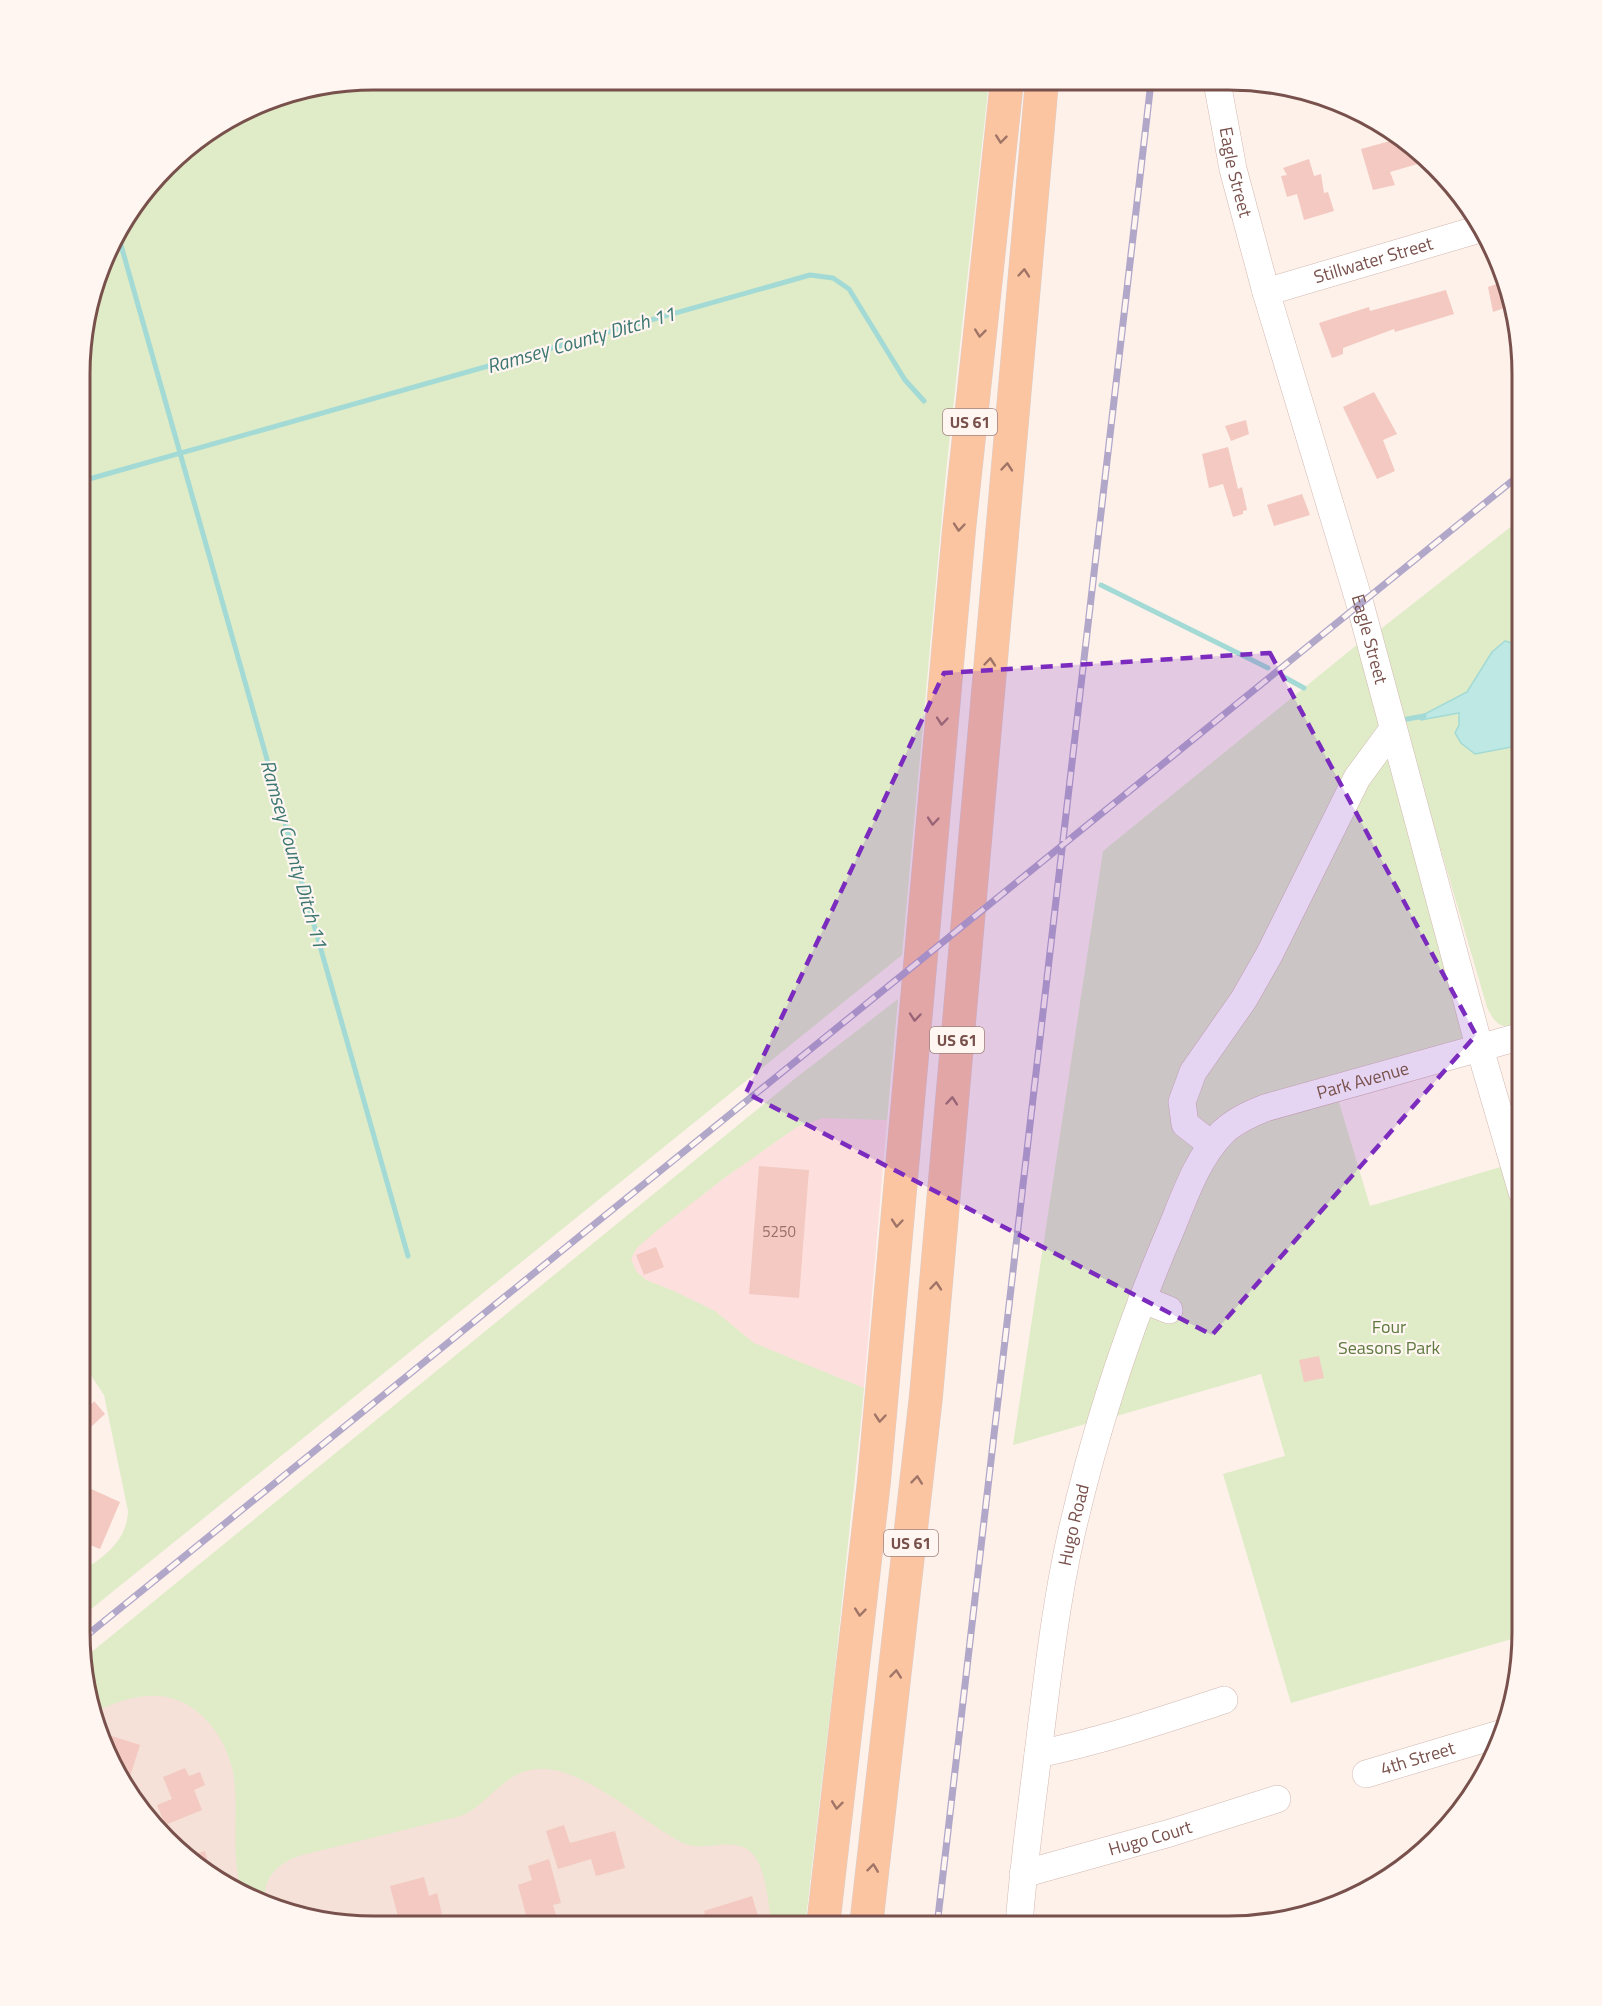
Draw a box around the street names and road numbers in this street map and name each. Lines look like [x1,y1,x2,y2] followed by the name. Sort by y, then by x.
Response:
[1213,125,1260,221] street label: Eagle Street
[1310,229,1437,290] street label: Stillwater Street
[943,409,997,435] road number: US 61
[1345,591,1395,688] street label: Eagle Street
[930,1027,984,1053] road number: US 61
[1313,1054,1412,1106] street label: Park Avenue
[1051,1481,1096,1568] street label: Hugo Road
[884,1530,938,1556] road number: US 61
[1377,1734,1459,1782] street label: 4th Street
[1105,1813,1196,1863] street label: Hugo Court

